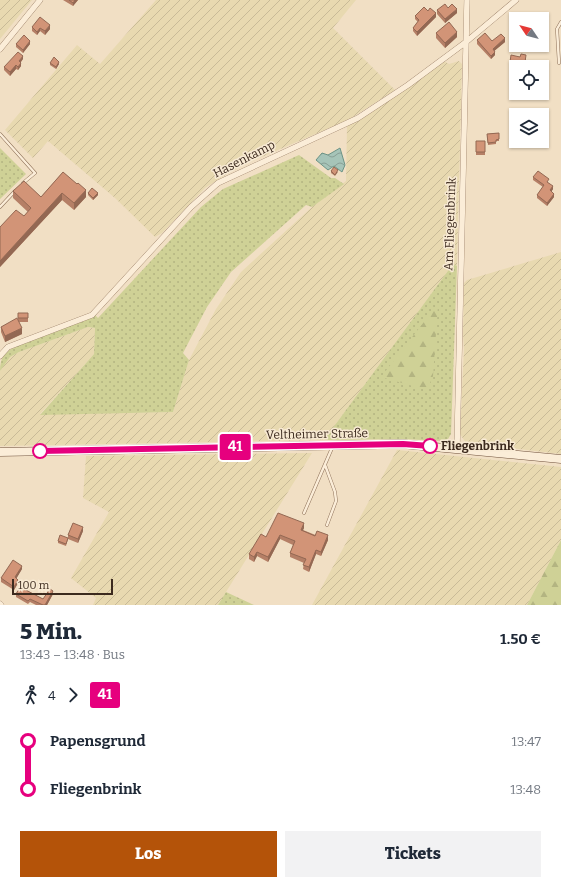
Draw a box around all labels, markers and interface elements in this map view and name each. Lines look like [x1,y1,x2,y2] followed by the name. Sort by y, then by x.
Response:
[509,12,549,52] north arrow
[509,12,549,148] map controls
[509,60,549,100] button: locate
[509,108,549,148] button: layers
[211,137,277,181] street label: Hasenkamp
[441,177,459,271] street label: Am Fliegenbrink
[266,426,368,442] street label: Veltheimer Straße
[217,434,253,460] line badge: 41
[228,438,242,455] text: 41
[422,438,438,454] marker: Fliegenbrink
[441,439,515,453] place label: Fliegenbrink
[32,443,48,459] unlabelled marker
[12,577,113,596] scale bar
[18,579,49,592] text: 100 m
[20,618,82,645] text: 5 Min.
[500,630,541,648] text: 1.50 €
[20,647,125,662] text: 13:43 – 13:48 · Bus
[20,684,42,706] icon: walk
[62,684,84,706] icon: forward
[98,686,112,703] text: 41
[48,688,56,703] text: 4
[50,732,145,750] text: Papensgrund
[512,734,541,749] text: 13:47
[50,780,141,798] text: Fliegenbrink
[510,782,541,797] text: 13:48
[20,831,277,877] button: Los
[285,831,541,877] button: Tickets

